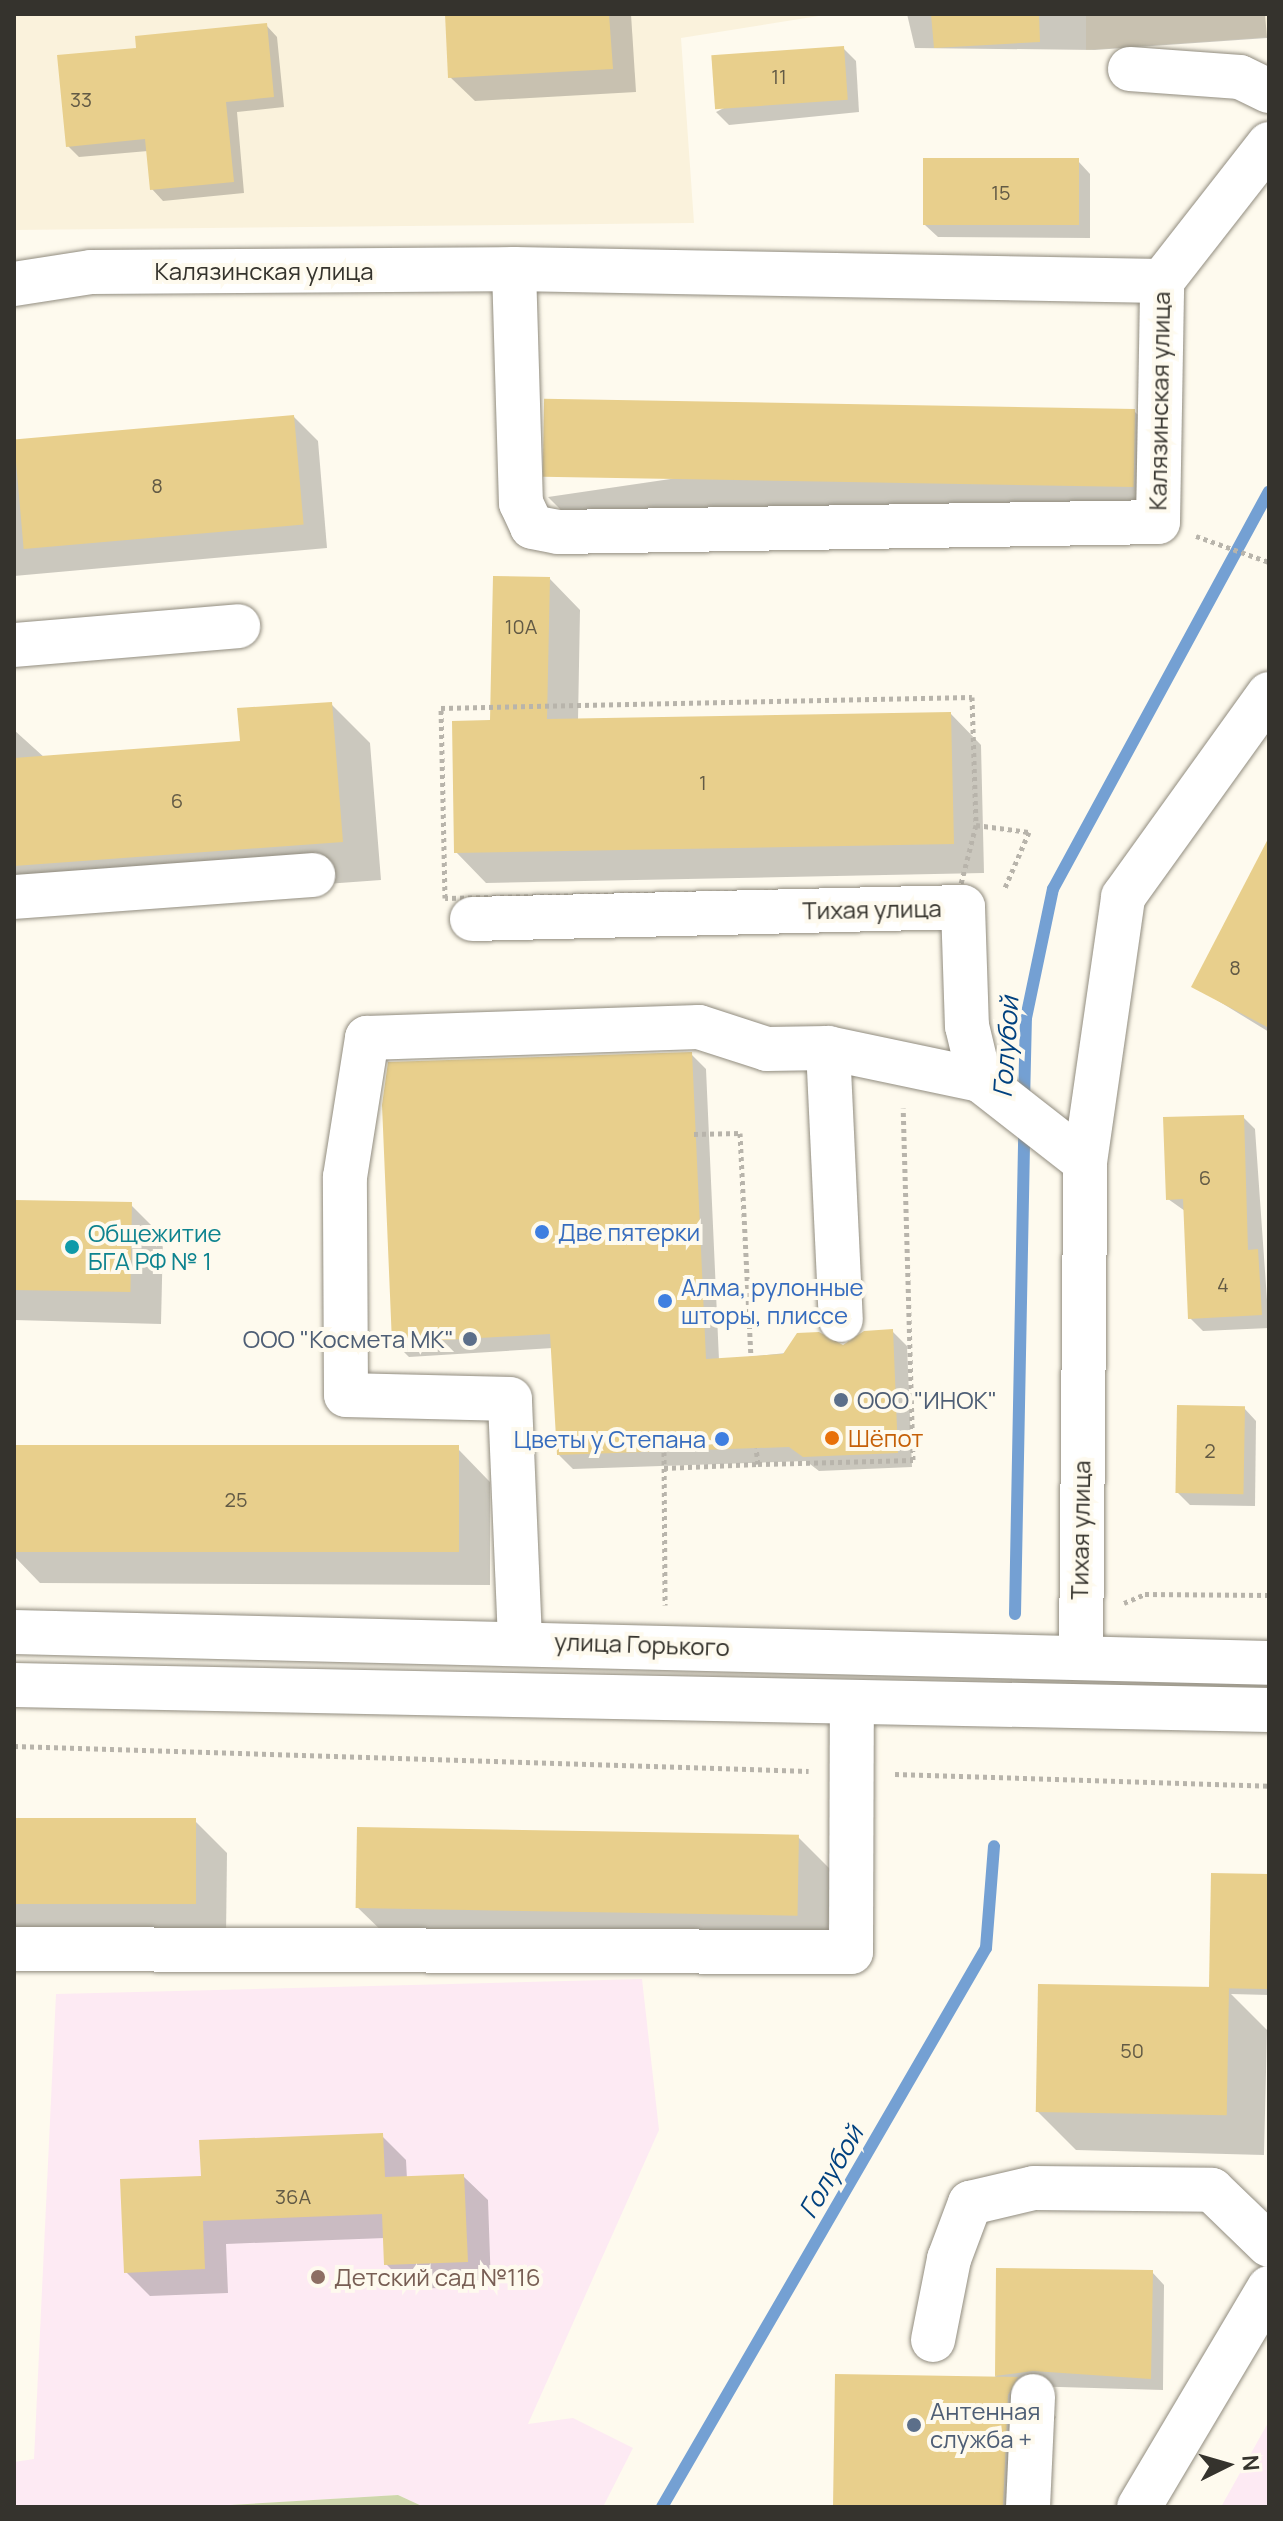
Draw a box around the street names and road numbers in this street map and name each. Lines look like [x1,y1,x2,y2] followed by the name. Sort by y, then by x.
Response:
[154,257,374,285] street label: Калязинская улица
[1143,291,1175,511] street label: Калязинская улица
[802,893,942,925] street label: Тихая улица
[1064,1460,1096,1600] street label: Тихая улица
[554,1627,730,1661] street label: улица Горького

